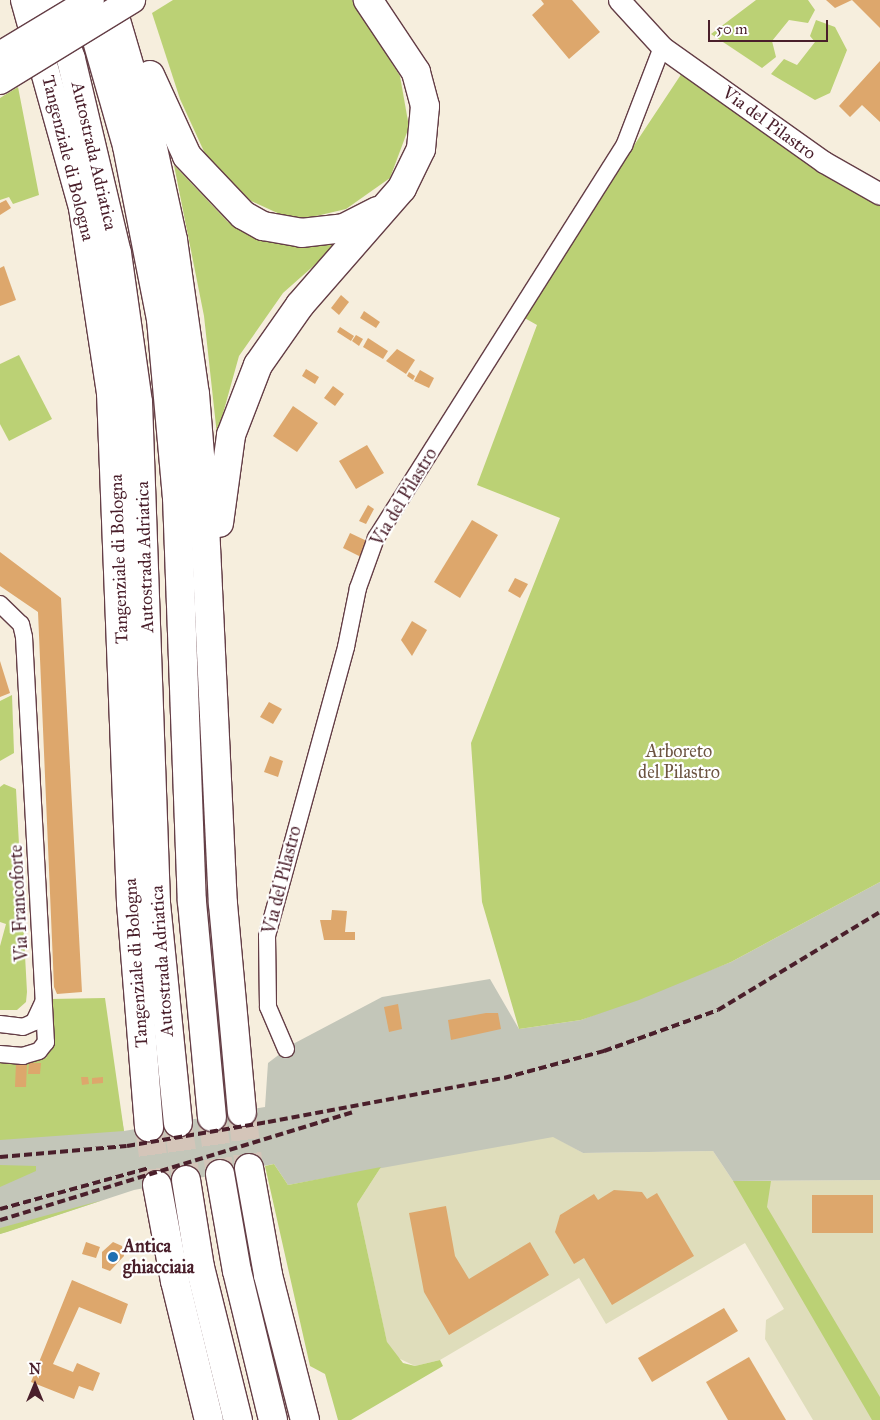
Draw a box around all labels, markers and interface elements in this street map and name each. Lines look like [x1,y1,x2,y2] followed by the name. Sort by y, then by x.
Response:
[710,10,830,42] scale bar
[716,20,748,38] text: 50 m
[37,73,99,243] street label: Tangenziale di Bologna
[66,80,122,232] street label: Autostrada Adriatica
[718,82,820,164] street label: Via del Pilastro
[366,444,442,550] street label: Via del Pilastro
[105,474,133,644] street label: Tangenziale di Bologna
[132,481,158,633] street label: Autostrada Adriatica
[638,741,720,784] park label: Arboreto del Pilastro
[258,824,306,936] street label: Via del Pilastro
[5,844,33,962] street label: Via Francoforte
[119,878,153,1048] street label: Tangenziale di Bologna
[146,885,178,1037] street label: Autostrada Adriatica
[123,1236,194,1278] place label: Antica ghiacciaia
[107,1251,119,1263] marker: Antica ghiacciaia
[10,1360,60,1410] north arrow
[29,1361,41,1378] text: N

